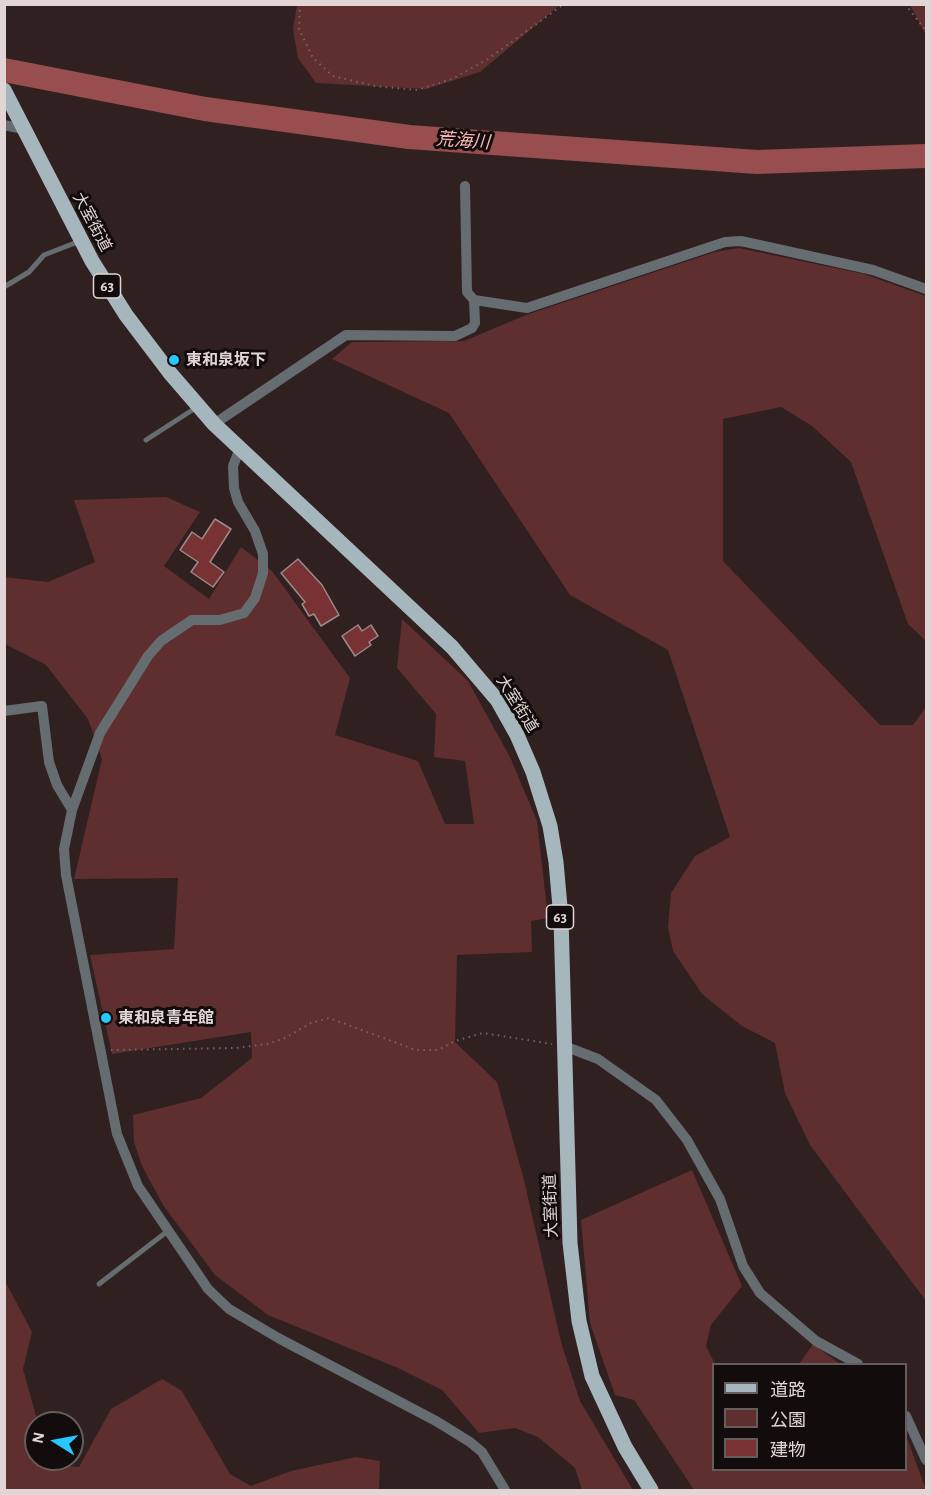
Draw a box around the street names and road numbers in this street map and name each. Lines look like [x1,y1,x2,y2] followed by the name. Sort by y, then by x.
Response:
[69,189,115,255] street label: 大室街道
[94,274,120,298] road number: 63
[492,672,542,736] street label: 大室街道
[546,905,574,929] road number: 63
[540,1174,562,1238] street label: 大室街道

